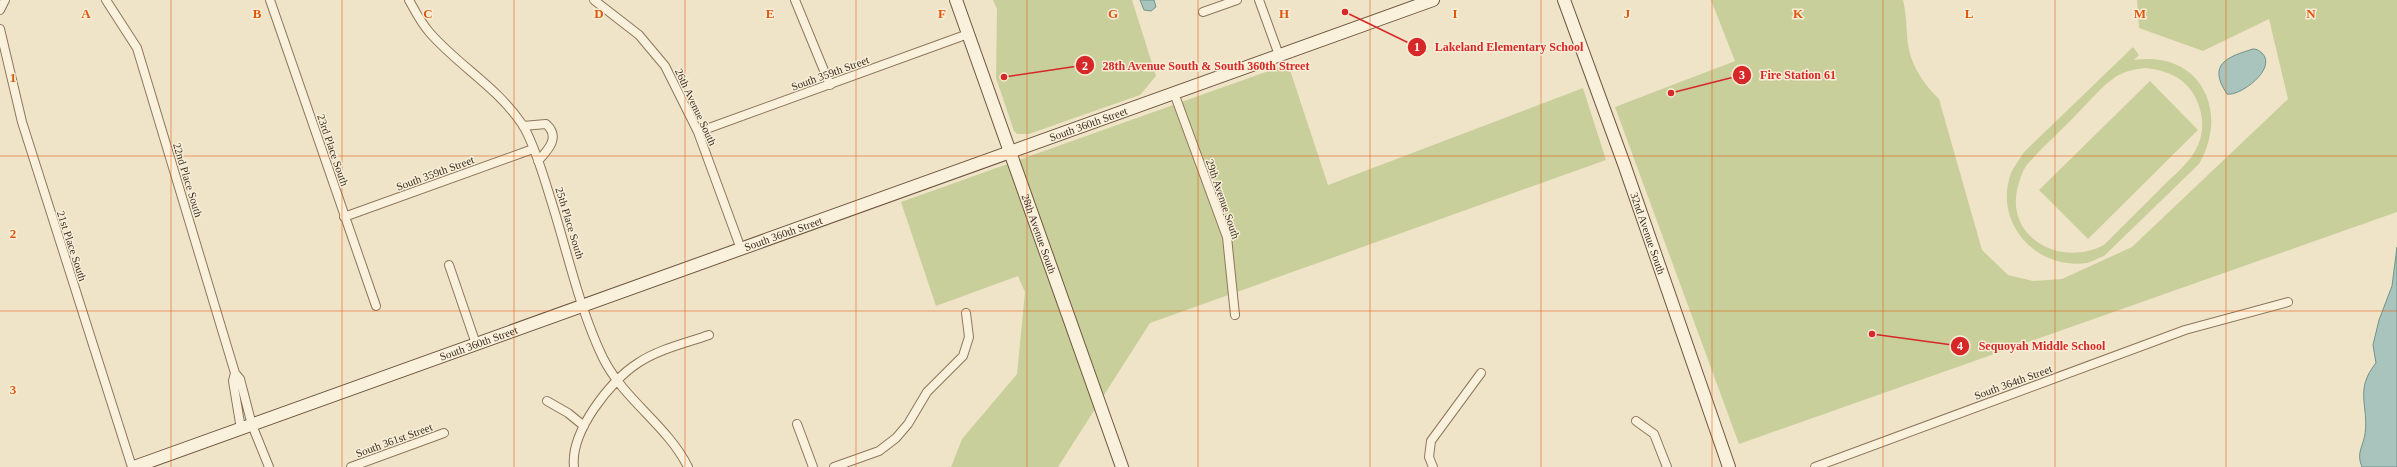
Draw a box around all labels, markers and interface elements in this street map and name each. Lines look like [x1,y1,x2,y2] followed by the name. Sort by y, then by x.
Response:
[81,6,91,21] text: A
[253,6,262,21] text: B
[423,6,433,21] text: C
[594,6,604,21] text: D
[766,6,774,21] text: E
[938,6,946,21] text: F
[1108,6,1118,21] text: G
[1279,6,1289,21] text: H
[1452,6,1458,21] text: I
[1624,6,1631,21] text: J
[1793,6,1804,21] text: K
[1965,6,1974,21] text: L
[2134,6,2146,21] text: M
[2306,6,2316,21] text: N
[1407,35,1591,59] callout: Lakeland Elementary School
[1414,40,1420,54] text: 1
[1435,40,1584,54] text: Lakeland Elementary School
[789,53,871,93] street label: South 359th Street
[1075,53,1318,77] callout: 28th Avenue South & South 360th Street
[1082,59,1088,73] text: 2
[1103,59,1309,73] text: 28th Avenue South & South 360th Street
[1732,63,1844,87] callout: Fire Station 61
[673,67,719,148] street label: 26th Avenue South
[1739,68,1745,82] text: 3
[1760,68,1836,82] text: Fire Station 61
[10,70,16,85] text: 1
[1048,104,1129,143] street label: South 360th Street
[315,113,351,188] street label: 23rd Place South
[171,141,205,219] street label: 22nd Place South
[394,153,476,193] street label: South 359th Street
[1204,158,1242,241] street label: 29th Avenue South
[553,186,587,261] street label: 25th Place South
[1628,191,1668,276] street label: 32nd Avenue South
[1019,192,1059,276] street label: 28th Avenue South
[55,209,89,283] street label: 21st Place South
[743,214,824,253] street label: South 360th Street
[10,226,16,241] text: 2
[438,324,519,363] street label: South 360th Street
[1950,334,2113,358] callout: Sequoyah Middle School
[1957,339,1963,353] text: 4
[1979,339,2106,353] text: Sequoyah Middle School
[1972,362,2054,402] street label: South 364th Street
[10,382,17,397] text: 3
[354,421,434,459] street label: South 361st Street

